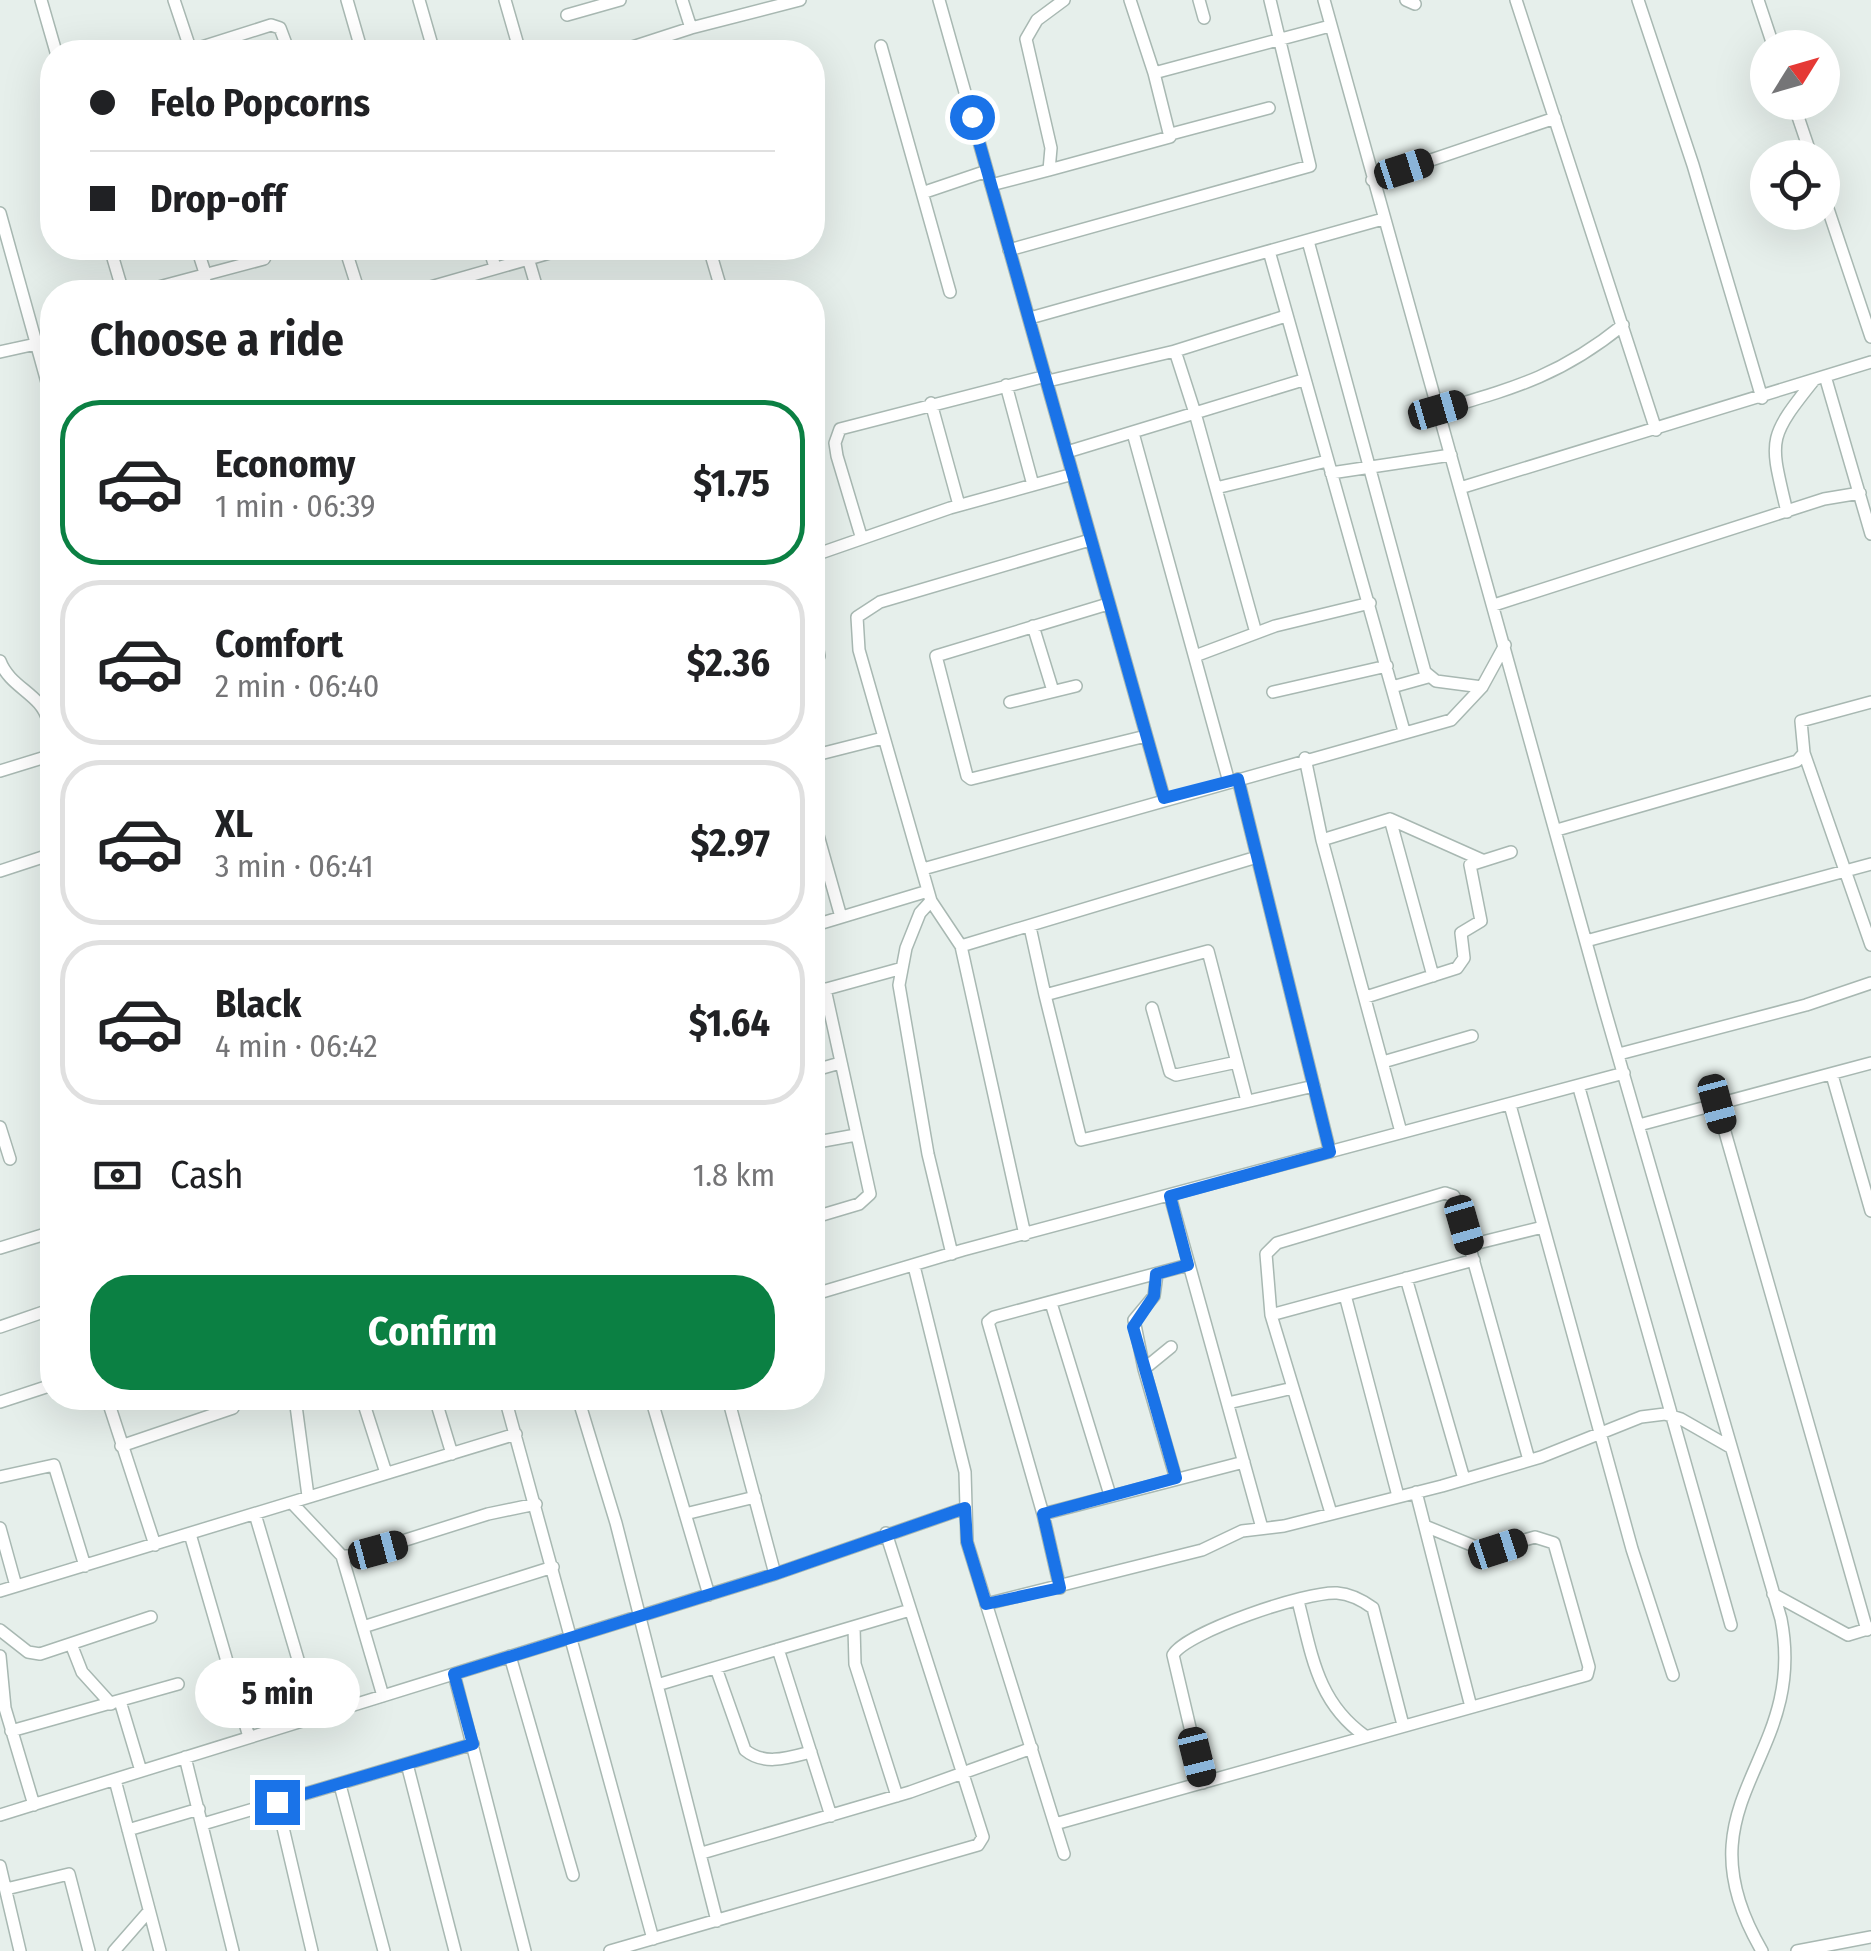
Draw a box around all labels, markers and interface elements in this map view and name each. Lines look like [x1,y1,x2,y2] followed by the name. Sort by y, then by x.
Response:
[1750,30,1840,120] north arrow
[1750,30,1840,230] map controls
[150,80,370,126] text: Felo Popcorns
[950,95,995,140] route start
[1750,140,1840,230] button: locate
[1371,145,1437,193] car
[150,176,286,222] text: Drop-off
[90,313,344,367] text: Choose a ride
[1405,387,1471,433] car
[95,438,185,528] icon: car
[215,441,355,487] text: Economy
[693,460,770,506] text: $1.75
[215,487,376,525] text: 1 min · 06:39
[95,618,185,708] icon: car
[215,621,343,667] text: Comfort
[687,640,770,686] text: $2.36
[215,667,379,705] text: 2 min · 06:40
[95,798,185,888] icon: car
[215,801,253,847] text: XL
[691,820,770,866] text: $2.97
[215,847,374,885] text: 3 min · 06:41
[95,978,185,1068] icon: car
[215,981,301,1027] text: Black
[689,1000,770,1046] text: $1.64
[215,1027,378,1065] text: 4 min · 06:42
[1695,1071,1739,1137] car
[90,1148,145,1203] icon: cash
[170,1152,244,1198] text: Cash
[693,1156,775,1194] text: 1.8 km
[1441,1192,1487,1258] car
[90,1275,775,1390] button: Confirm
[1465,1525,1531,1573] car
[345,1528,411,1572] car
[194,1657,360,1727] callout: 5 min
[242,1674,313,1712] text: 5 min
[1175,1724,1219,1790] car
[255,1780,300,1825] route end

